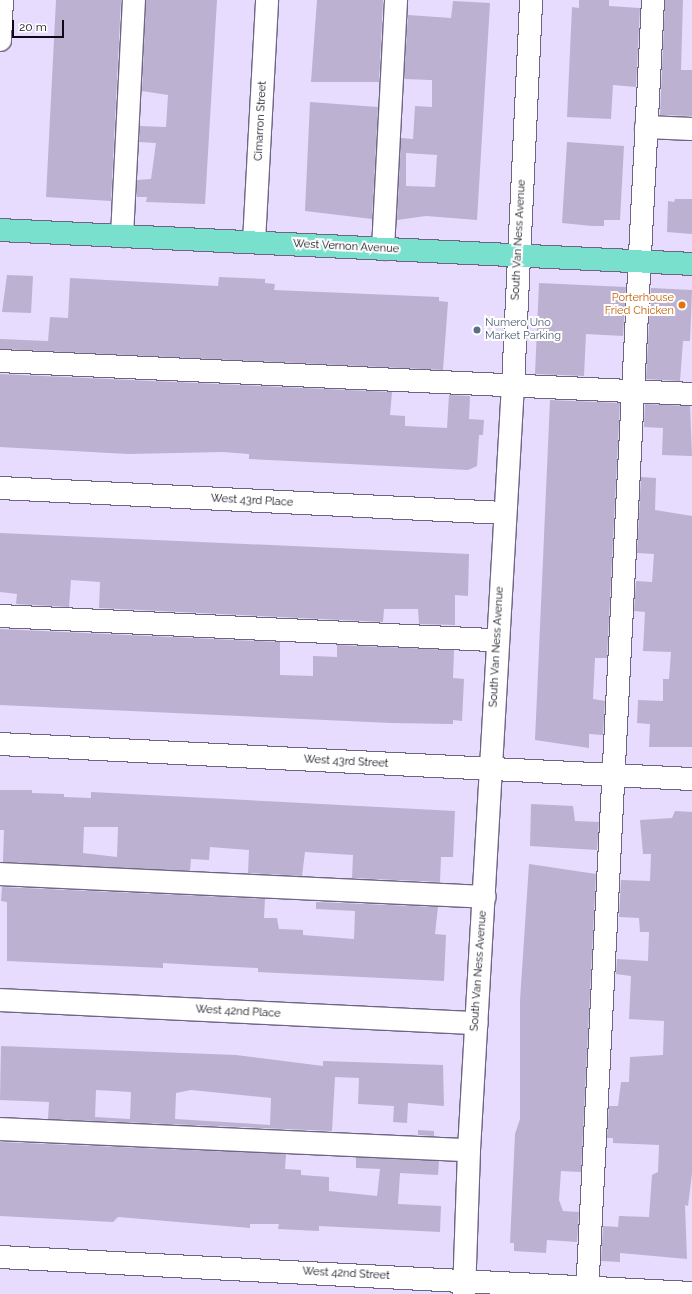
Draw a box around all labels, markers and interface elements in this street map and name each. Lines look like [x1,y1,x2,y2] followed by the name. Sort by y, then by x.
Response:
[14,12,66,38] scale bar
[19,20,47,34] text: 20 m
[252,81,270,161] street label: Cimarron Street
[509,179,529,301] street label: South Van Ness Avenue
[292,238,400,256] street label: West Vernon Avenue
[605,292,674,318] place label: Porterhouse Fried Chicken
[677,300,687,310] marker: Porterhouse Fried Chicken
[485,317,561,343] place label: Numero Uno Market Parking
[472,325,482,335] marker: Numero Uno Market Parking
[210,492,294,510] street label: West 43rd Place
[487,586,507,708] street label: South Van Ness Avenue
[303,753,389,771] street label: West 43rd Street
[468,910,490,1032] street label: South Van Ness Avenue
[195,1003,281,1021] street label: West 42nd Place
[302,1265,390,1283] street label: West 42nd Street

